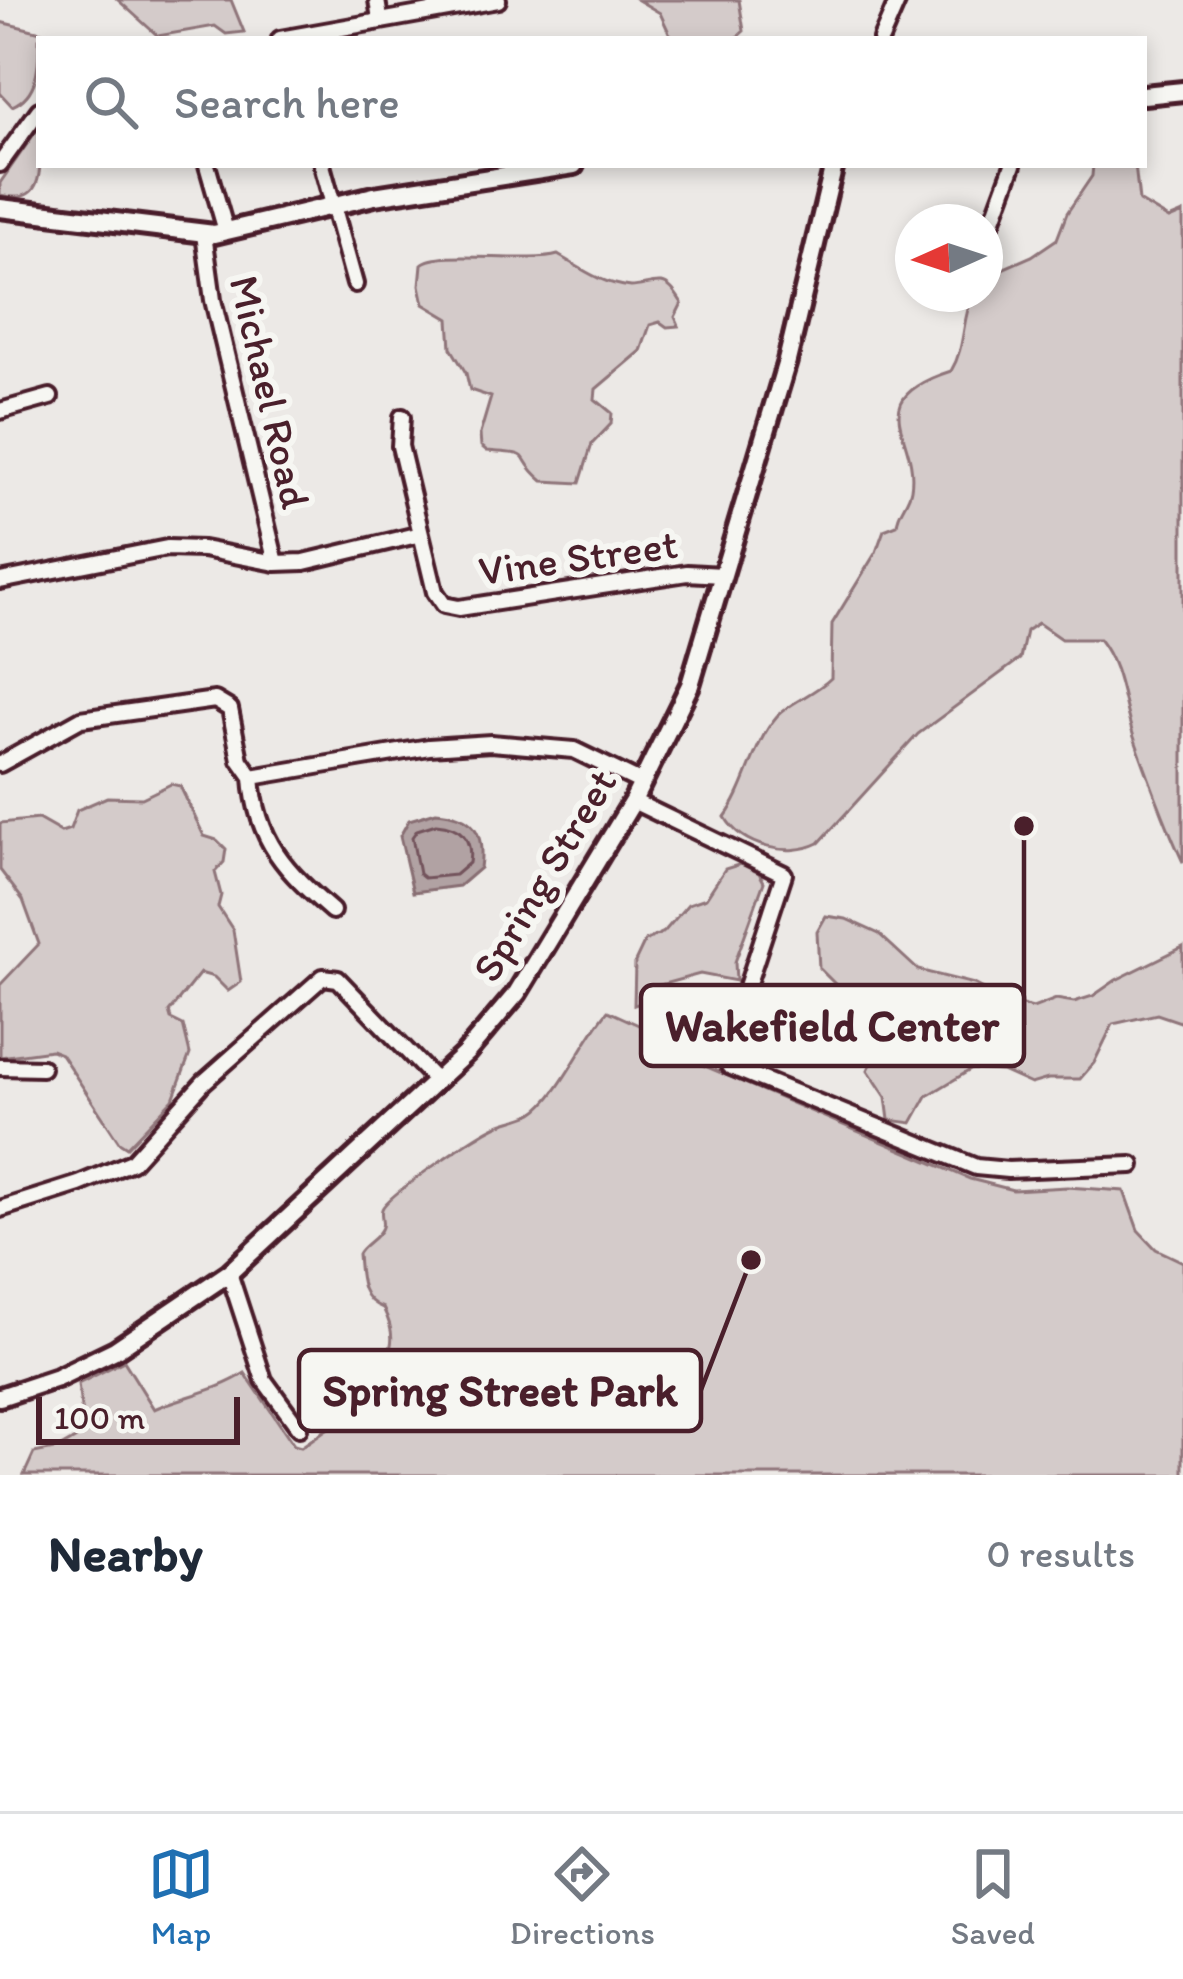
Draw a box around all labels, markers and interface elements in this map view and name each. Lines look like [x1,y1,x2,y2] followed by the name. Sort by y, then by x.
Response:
[36,36,1147,168] search box
[78,69,144,135] icon: search
[174,75,400,129] text: Search here
[895,204,1003,312] north arrow
[218,270,322,514] street label: Michael Road
[475,518,681,596] street label: Vine Street
[461,759,627,991] street label: Spring Street
[641,985,1024,1066] callout: Wakefield Center
[665,998,1000,1052] text: Wakefield Center
[299,1350,701,1431] callout: Spring Street Park
[322,1363,678,1417] text: Spring Street Park
[36,1391,240,1444] scale bar
[54,1398,145,1437] text: 100 m
[48,1523,203,1584] text: Nearby
[986,1530,1135,1577] text: 0 results
[148,1841,214,1952] tab: Map
[510,1841,655,1952] tab: Directions
[951,1841,1035,1952] tab: Saved

